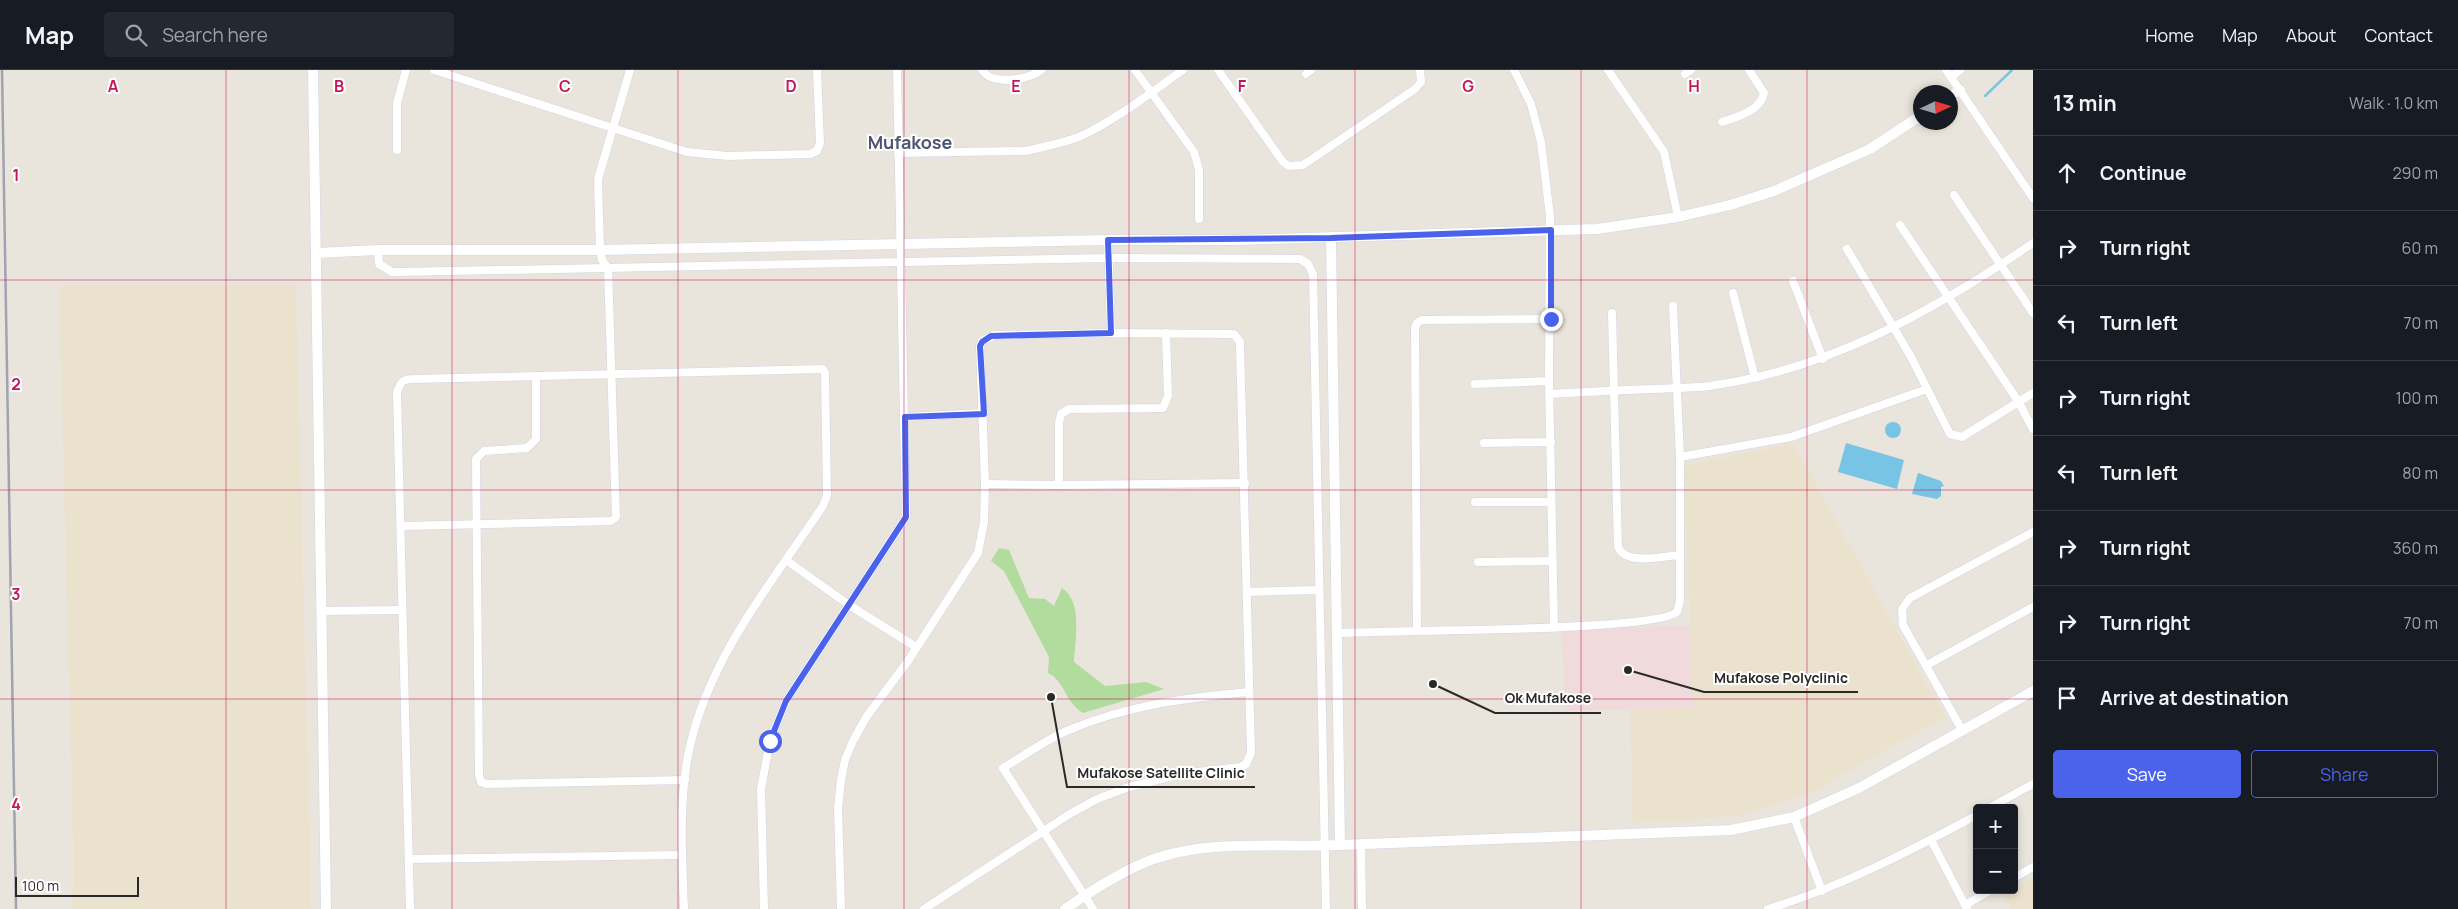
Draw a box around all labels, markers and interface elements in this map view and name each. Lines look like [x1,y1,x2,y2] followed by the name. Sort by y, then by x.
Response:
[104,12,454,57] search box
[25,18,74,51] text: Map
[122,21,150,49] icon: search
[162,22,268,48] text: Search here
[2145,23,2194,47] text: Home
[2222,23,2258,47] text: Map
[2286,23,2336,47] text: About
[2364,23,2433,47] text: Contact
[108,75,119,97] text: A
[334,75,344,97] text: B
[559,75,571,97] text: C
[785,75,797,97] text: D
[1011,75,1021,97] text: E
[1238,75,1247,97] text: F
[1462,75,1474,97] text: G
[1688,75,1700,97] text: H
[1913,85,1958,130] north arrow
[2053,89,2117,117] text: 13 min
[2349,92,2438,114] text: Walk · 1.0 km
[868,130,952,154] district label: Mufakose
[2053,159,2081,187] icon: ahead
[2100,160,2186,186] text: Continue
[2392,162,2438,184] text: 290 m
[12,164,20,186] text: 1
[2053,234,2081,262] icon: right
[2100,235,2190,261] text: Turn right
[2402,237,2438,259] text: 60 m
[1540,308,1563,331] route end
[2053,309,2081,337] icon: left
[2100,310,2178,336] text: Turn left
[2403,312,2438,334] text: 70 m
[11,373,21,395] text: 2
[2053,384,2081,412] icon: right
[2100,385,2190,411] text: Turn right
[2395,387,2438,409] text: 100 m
[2053,459,2081,487] icon: left
[2100,460,2178,486] text: Turn left
[2402,462,2438,484] text: 80 m
[2053,534,2081,562] icon: right
[2100,535,2190,561] text: Turn right
[2393,537,2438,559] text: 360 m
[11,583,21,605] text: 3
[2053,609,2081,637] icon: right
[2100,610,2190,636] text: Turn right
[2403,612,2438,634] text: 70 m
[1704,663,1858,692] callout: Mufakose Polyclinic
[1714,668,1848,687] text: Mufakose Polyclinic
[1495,684,1601,713] callout: Ok Mufakose
[2053,684,2081,712] icon: arrive
[2100,685,2289,711] text: Arrive at destination
[1505,688,1591,707] text: Ok Mufakose
[759,730,782,753] route start
[2053,750,2241,798] button: Save
[2251,750,2438,798] button: Share
[1067,758,1255,787] callout: Mufakose Satellite Clinic
[1077,763,1245,782] text: Mufakose Satellite Clinic
[11,793,21,815] text: 4
[1973,804,2018,894] map controls
[1973,804,2018,849] button: +
[1973,849,2018,894] button: −
[15,874,139,897] scale bar
[22,876,59,895] text: 100 m

